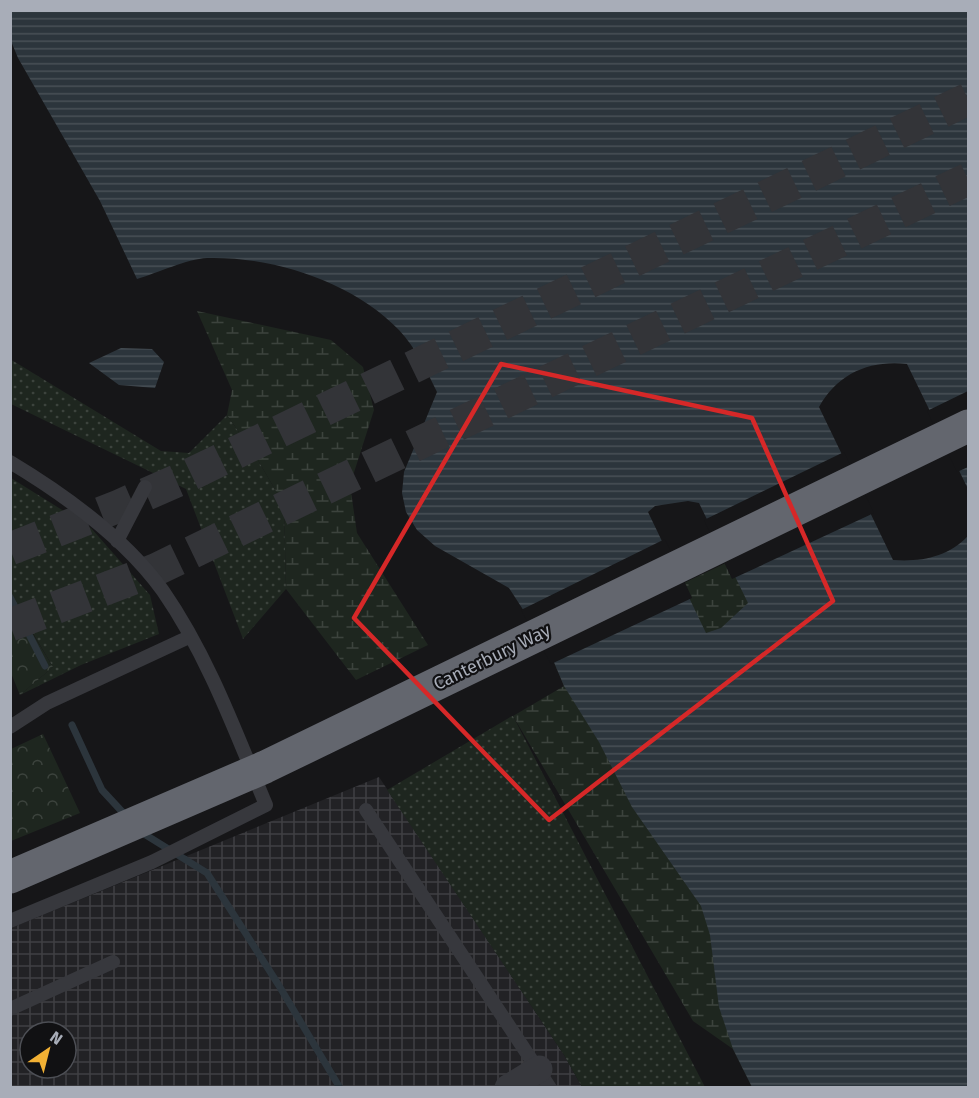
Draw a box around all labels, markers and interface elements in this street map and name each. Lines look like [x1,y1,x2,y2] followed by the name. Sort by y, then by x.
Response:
[430,619,554,695] street label: Canterbury Way
[18,1020,78,1080] north arrow
[47,1027,66,1049] text: N

